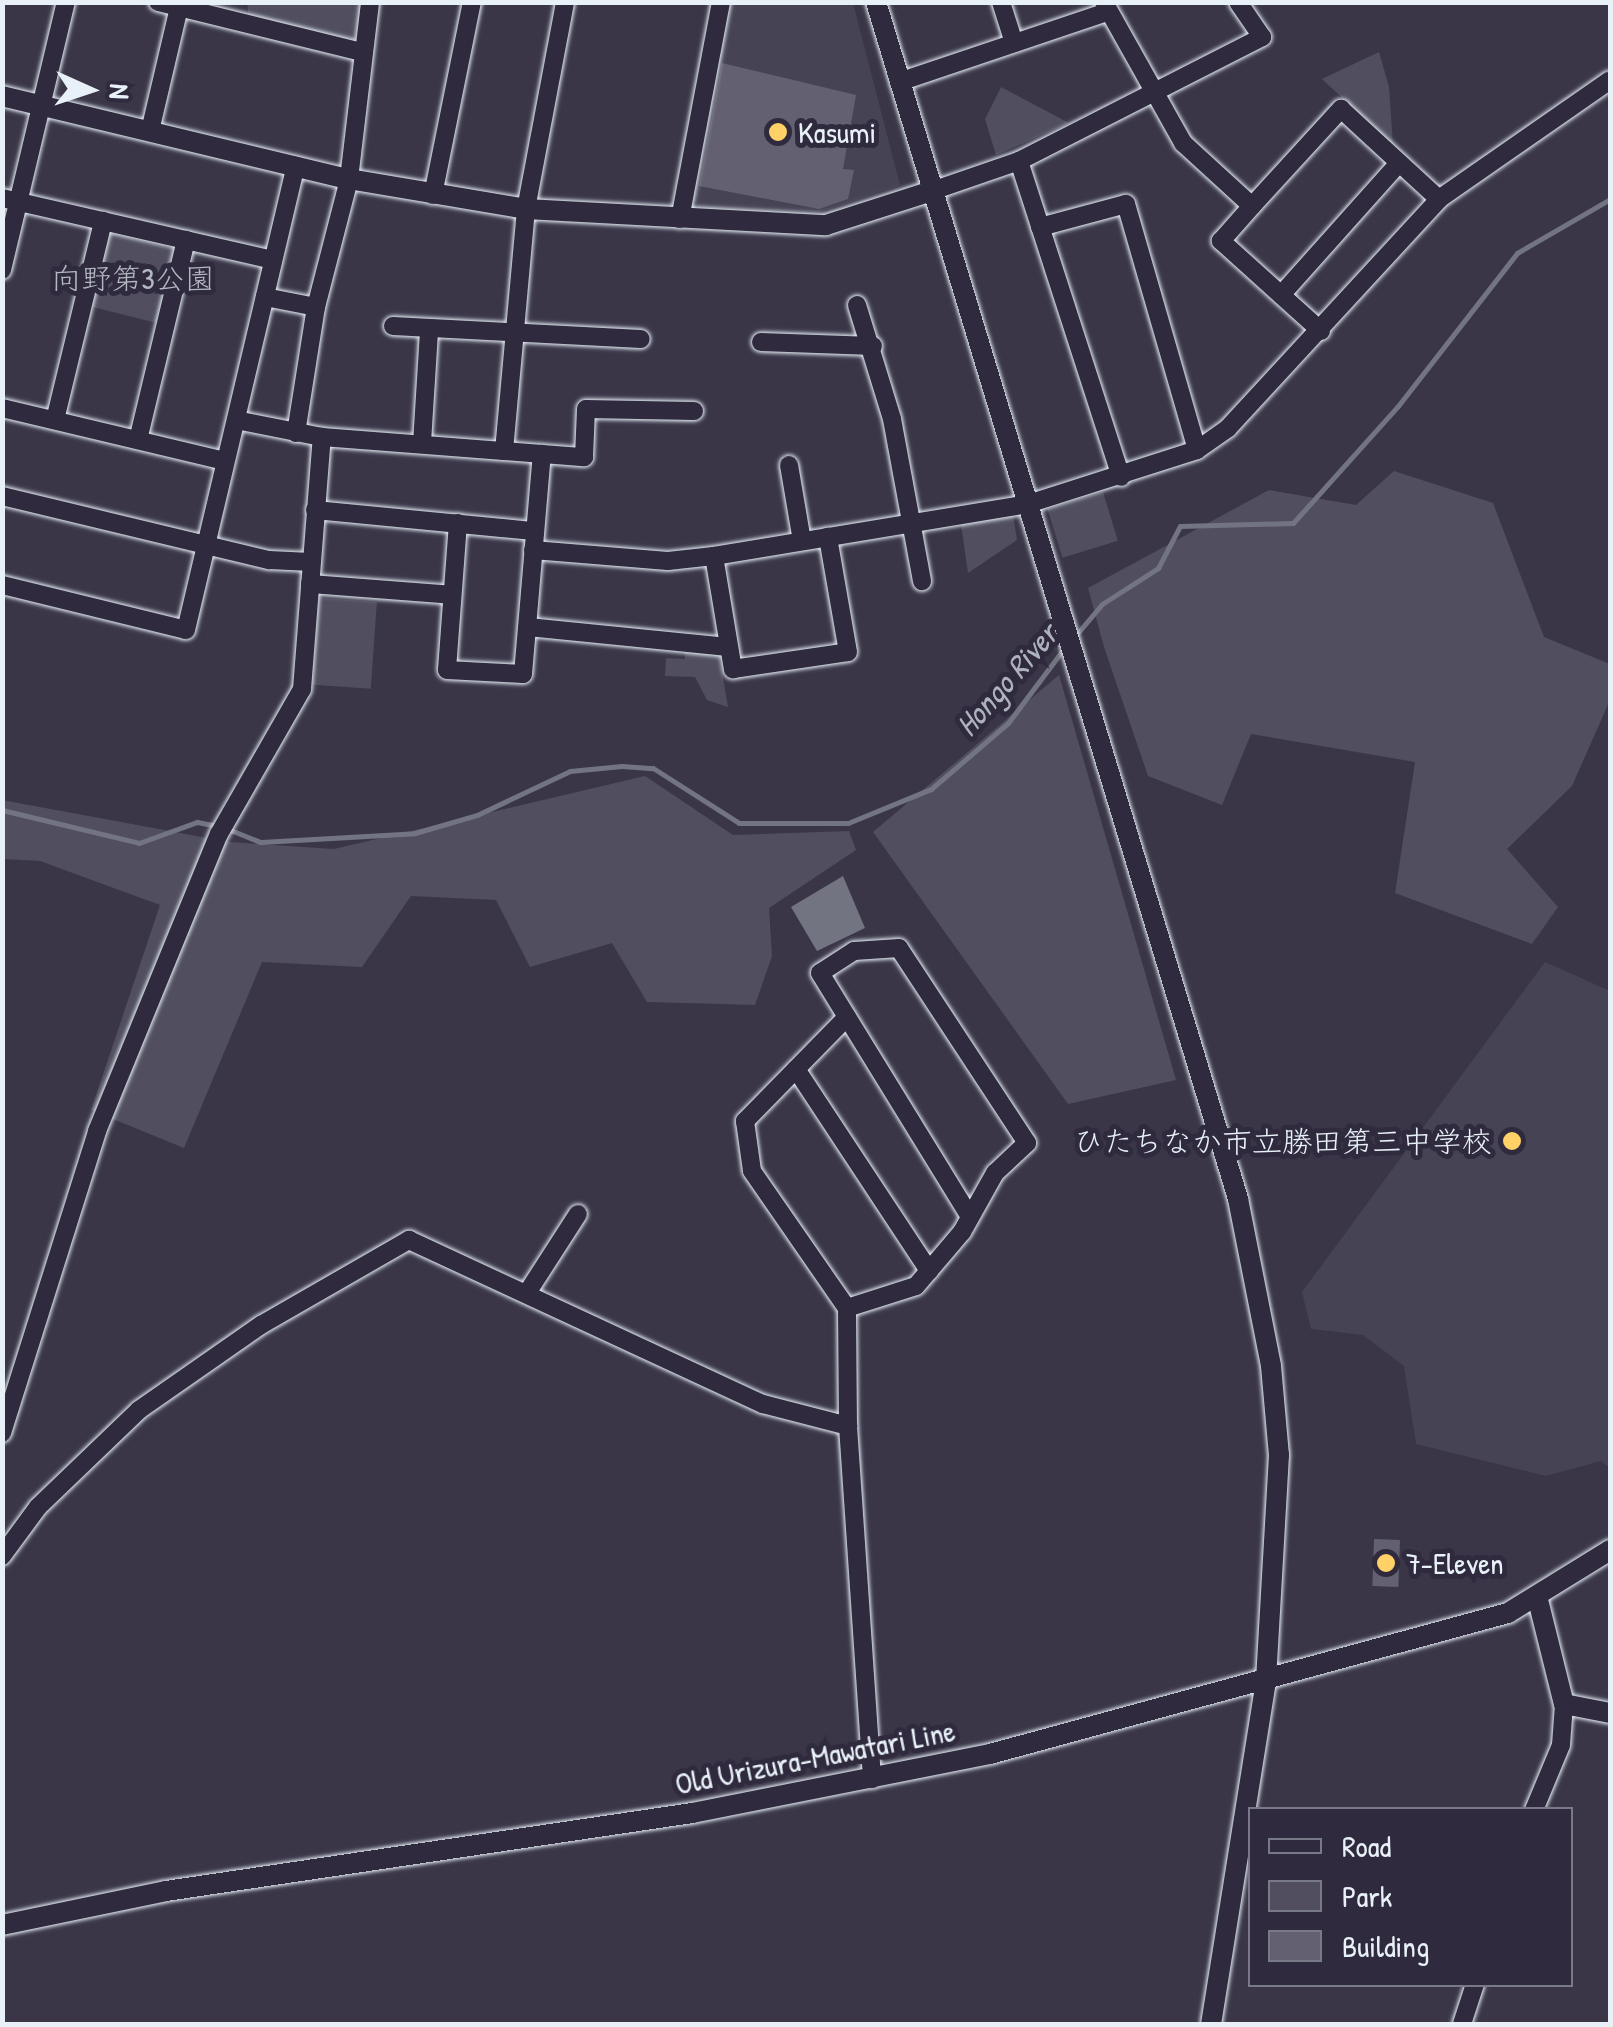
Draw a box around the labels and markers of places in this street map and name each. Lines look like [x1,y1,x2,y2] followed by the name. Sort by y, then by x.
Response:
[798,114,876,150] place label: Kasumi
[767,121,789,143] marker: Kasumi
[1072,1123,1492,1159] place label: ひたちなか市立勝田第三中学校
[1501,1130,1523,1152] marker: ひたちなか市立勝田第三中学校
[1406,1545,1504,1581] place label: 7-Eleven
[1375,1552,1397,1574] marker: 7-Eleven

